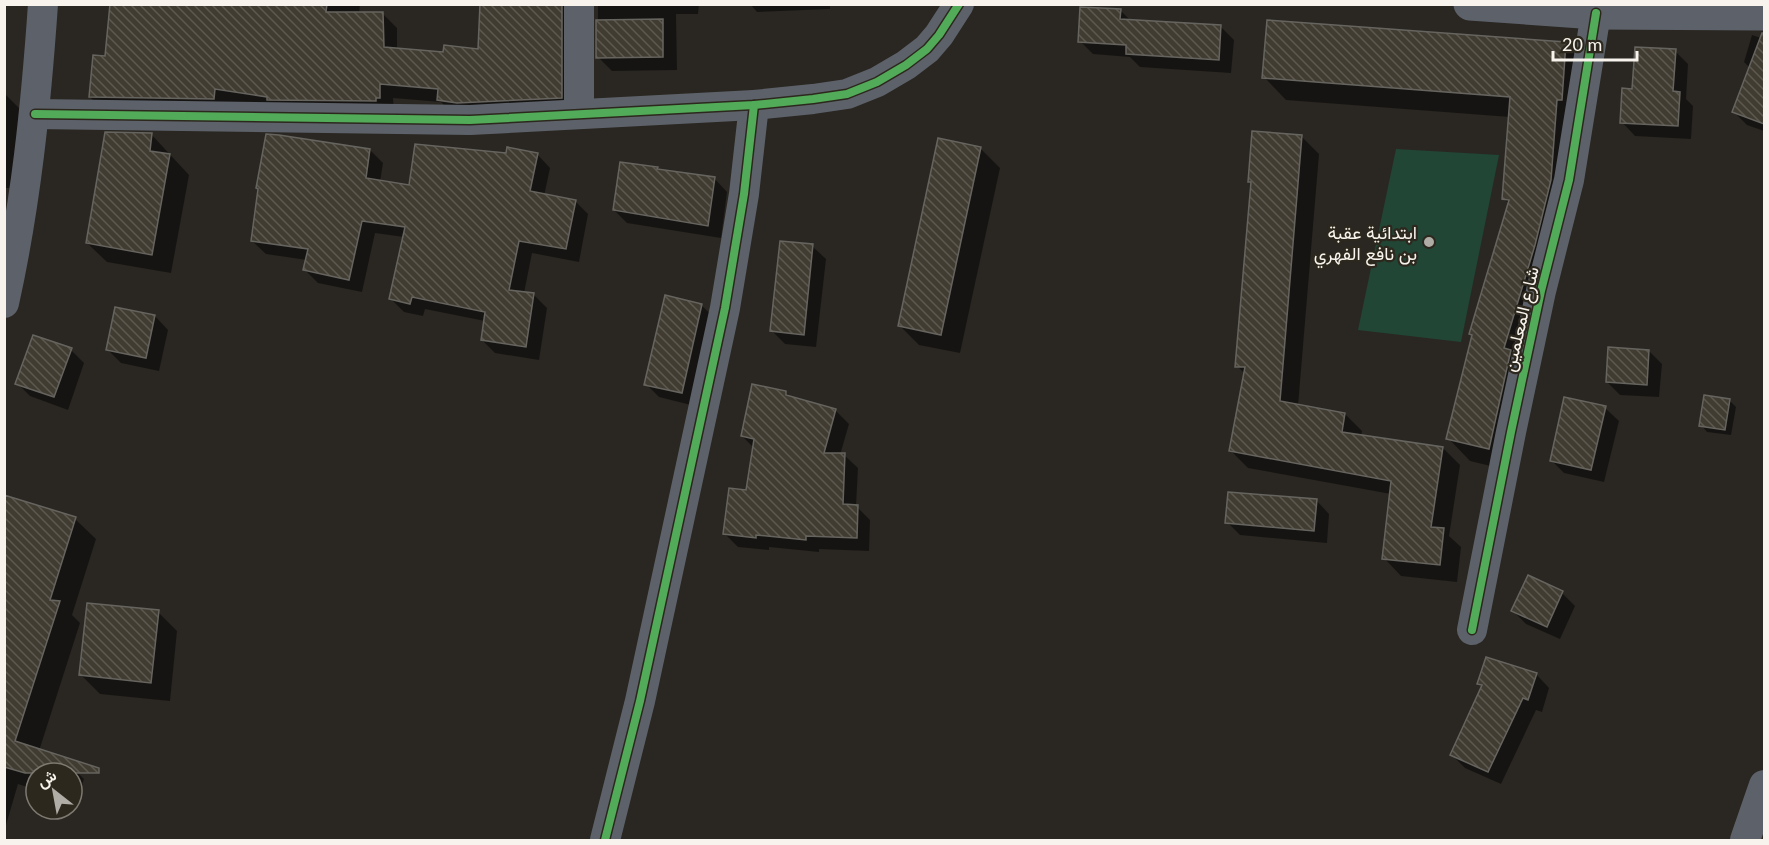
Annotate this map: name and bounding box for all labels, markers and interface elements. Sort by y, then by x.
scale bar [1553,24,1637,62]
text: 20 m [1562,33,1602,55]
place label: ابتدائية عقبة بن نافع الفهري [1314,221,1417,269]
marker: ابتدائية عقبة بن نافع الفهري [1422,235,1436,249]
street label: شارع المعلمين [1497,264,1545,374]
north arrow [24,761,84,821]
text: ش [33,765,60,792]

